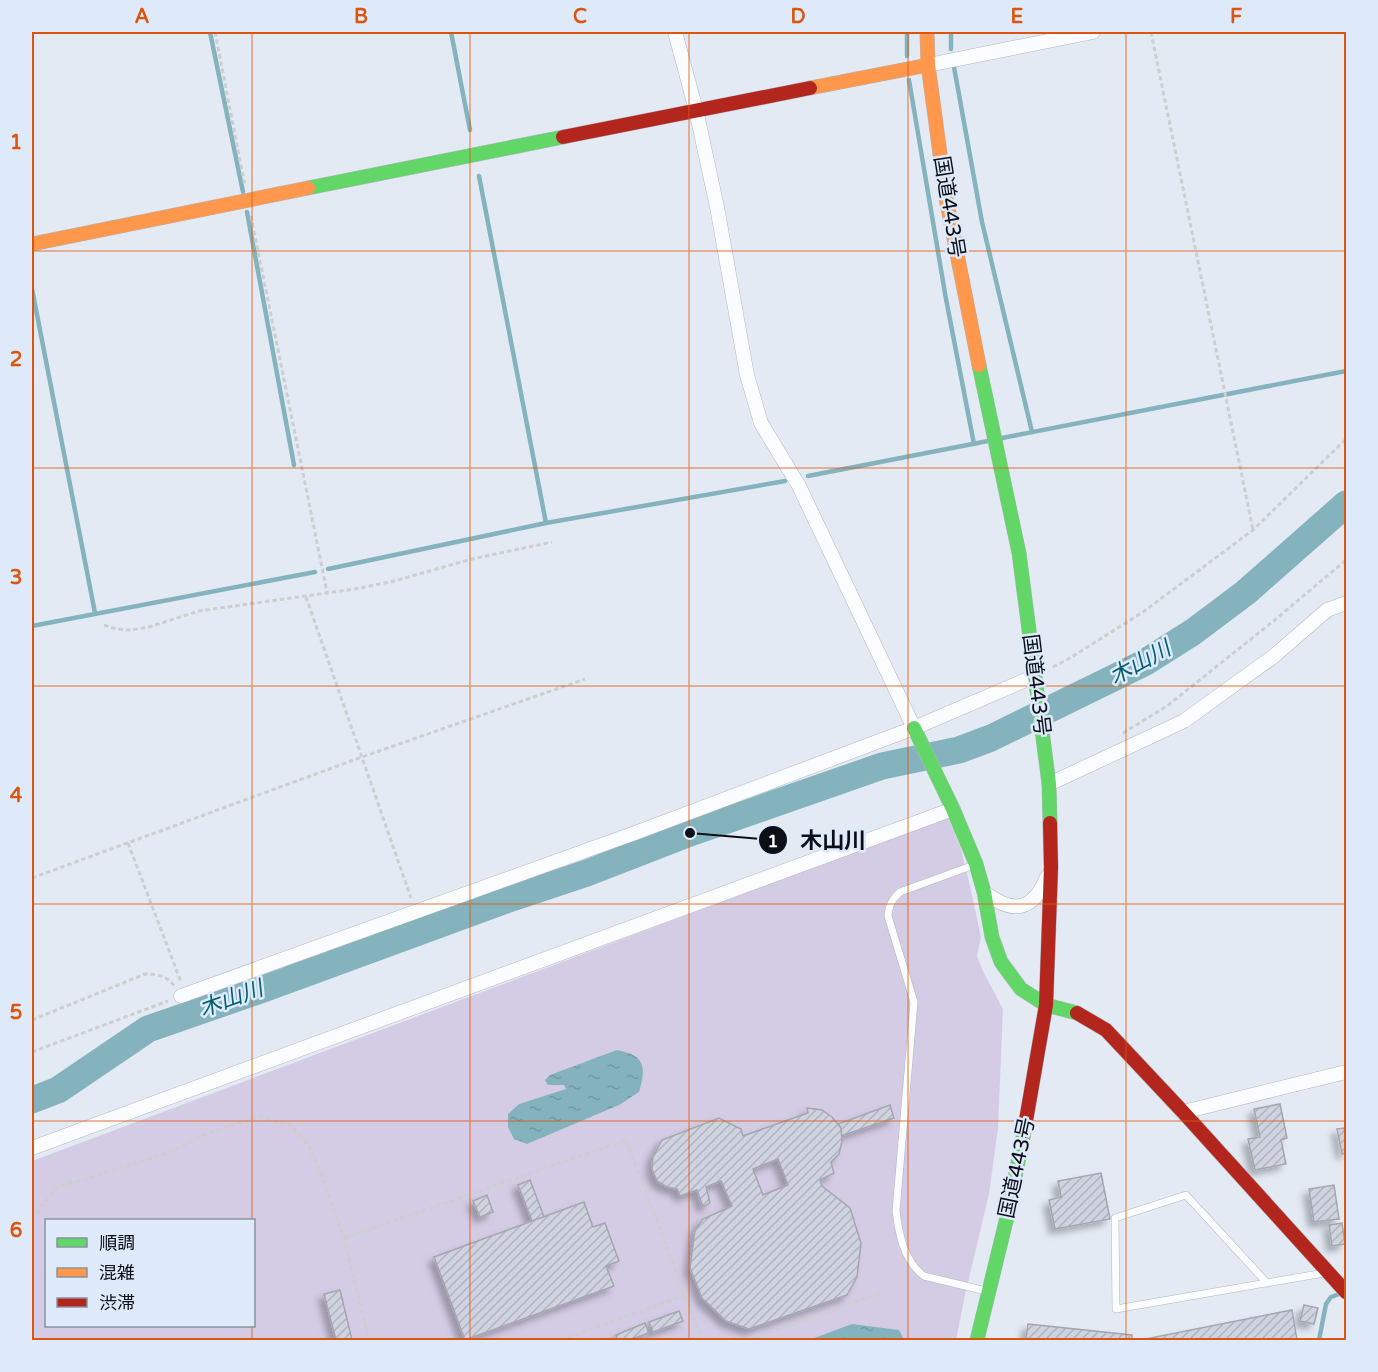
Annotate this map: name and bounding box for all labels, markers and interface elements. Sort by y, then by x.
text: A [135,5,150,29]
text: B [354,5,368,29]
text: C [573,5,587,29]
text: D [790,5,806,29]
text: E [1011,5,1024,29]
text: F [1230,5,1242,29]
text: 1 [10,131,22,155]
street label: 国道443号 [929,154,969,260]
text: 2 [10,348,22,372]
text: 3 [10,566,22,590]
street label: 国道443号 [1017,633,1055,737]
water label: 木山川 [1105,635,1177,690]
text: 4 [10,784,23,808]
callout: 木山川 [758,820,878,860]
text: 木山川 [800,828,866,854]
text: 1 [767,830,779,852]
water label: 木山川 [196,975,268,1023]
text: 5 [10,1001,22,1025]
street label: 国道443号 [994,1115,1040,1221]
text: 6 [10,1219,22,1243]
legend [45,1219,255,1327]
text: 順調 [99,1232,135,1254]
text: 混雑 [99,1262,135,1284]
text: 渋滞 [99,1292,135,1314]

